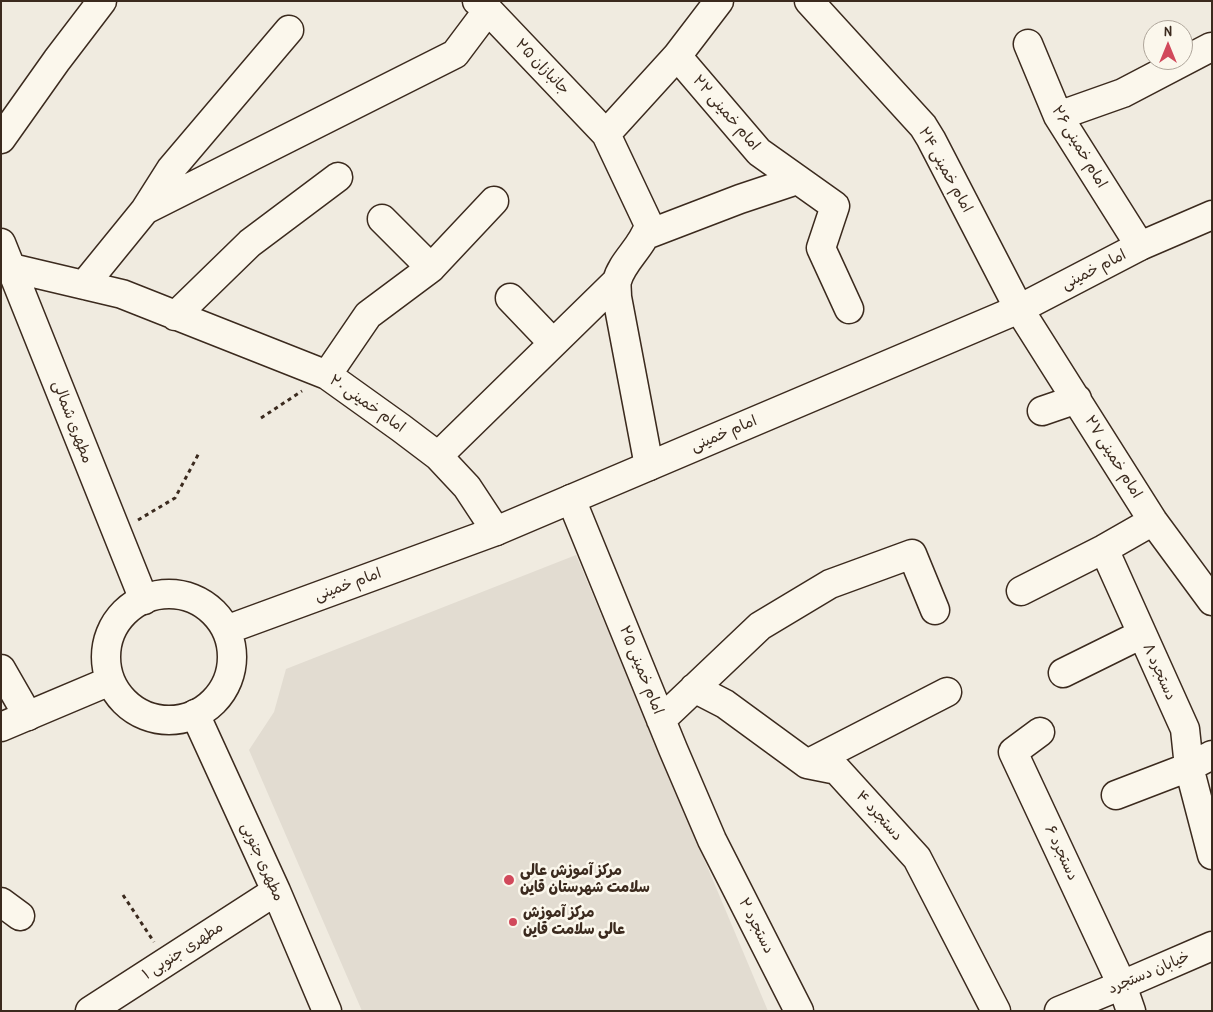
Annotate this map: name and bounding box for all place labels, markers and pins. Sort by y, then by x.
place label: مرکز آموزش عالی سلامت شهرستان قاین [520,862,650,897]
marker: مرکز آموزش عالی سلامت شهرستان قاین [502,873,516,887]
place label: مرکز آموزش عالی سلامت قاین [523,904,625,939]
marker: مرکز آموزش عالی سلامت قاین [507,916,519,928]

